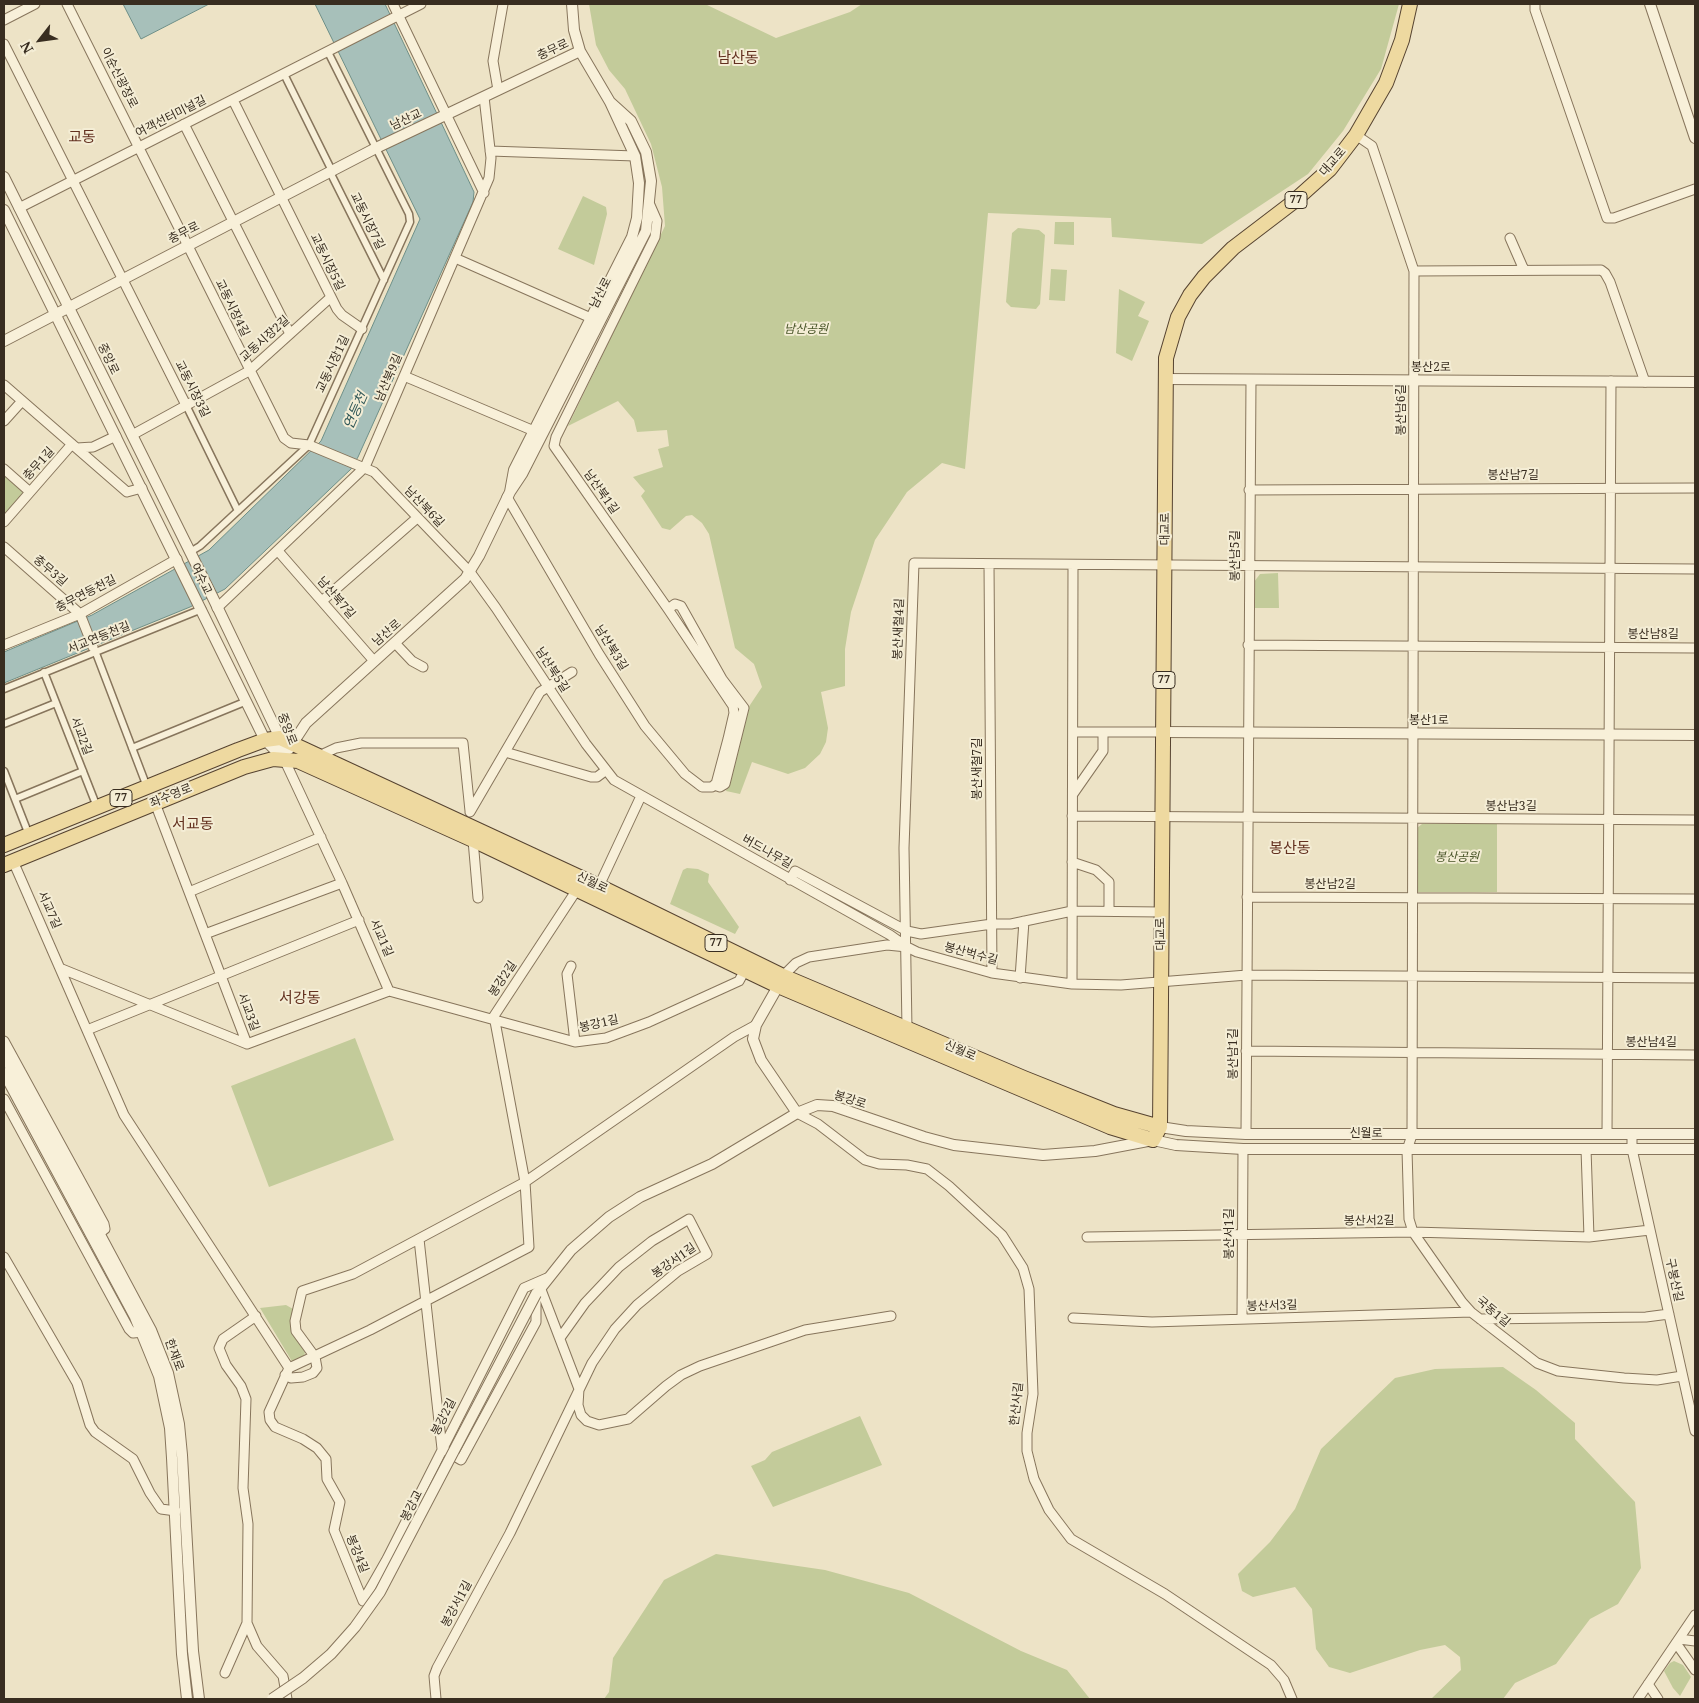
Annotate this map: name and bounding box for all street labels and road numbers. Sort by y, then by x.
street label: 충무로 [535,36,571,64]
street label: 이순신광장로 [98,45,140,111]
street label: 여객선터미널길 [133,93,209,141]
street label: 남산교 [388,106,424,134]
street label: 대교로 [1317,145,1349,179]
street label: 교동시장7길 [347,190,387,252]
road number: 77 [1285,192,1307,208]
street label: 충무로 [166,219,202,247]
street label: 교동시장5길 [307,231,347,293]
street label: 남산로 [587,275,615,311]
street label: 교동시장4길 [212,277,252,339]
street label: 교동시장2길 [237,313,293,365]
street label: 교동시장1길 [313,333,353,395]
street label: 중앙로 [94,341,122,377]
street label: 남산북9길 [372,352,406,404]
street label: 교동시장3길 [172,358,212,420]
street label: 봉산2로 [1411,361,1451,375]
street label: 봉산남6길 [1395,385,1409,435]
street label: 충무1길 [20,444,58,484]
street label: 남산북1길 [581,467,621,517]
street label: 봉산남7길 [1488,469,1538,483]
street label: 남산북6길 [401,484,447,530]
street label: 대교로 [1159,512,1173,546]
street label: 봉산남5길 [1229,531,1243,581]
street label: 충무3길 [30,553,70,589]
street label: 여수교 [187,561,215,597]
street label: 충무연등천길 [53,573,119,615]
street label: 남산북7길 [314,574,358,622]
street label: 봉산새철4길 [891,598,907,660]
street label: 남산로 [370,617,404,649]
street label: 서교연등천길 [66,619,132,657]
street label: 남산북3길 [591,623,631,673]
street label: 봉산남8길 [1628,628,1678,642]
street label: 남산북5길 [532,645,572,695]
road number: 77 [1153,672,1175,688]
street label: 중앙로 [274,711,300,747]
street label: 봉산1로 [1409,714,1449,728]
street label: 서교2길 [67,715,95,757]
street label: 봉산새철7길 [971,738,985,800]
street label: 좌수영로 [148,781,194,811]
road number: 77 [110,790,132,806]
street label: 봉산남3길 [1486,800,1536,814]
street label: 버드나무길 [739,832,795,872]
street label: 신월로 [574,869,610,897]
street label: 봉산남2길 [1305,878,1355,892]
street label: 서교7길 [34,889,64,931]
street label: 서교1길 [366,917,396,959]
street label: 대교로 [1154,917,1168,951]
road number: 77 [705,934,727,951]
street label: 봉산벅수길 [942,940,1000,968]
street label: 봉강2길 [486,958,520,1000]
street label: 서교3길 [234,991,262,1033]
street label: 봉강1길 [578,1013,620,1035]
street label: 봉산남1길 [1227,1029,1241,1079]
street label: 봉산남4길 [1626,1036,1676,1050]
street label: 신월로 [942,1038,978,1064]
street label: 봉강로 [832,1088,868,1112]
street label: 신월로 [1349,1127,1383,1141]
street label: 봉산서1길 [1223,1209,1237,1259]
street label: 봉산서2길 [1343,1213,1395,1229]
street label: 봉강서1길 [649,1241,699,1281]
street label: 구봉산길 [1662,1257,1686,1303]
street label: 국동1길 [1473,1294,1513,1330]
street label: 봉산서3길 [1246,1298,1298,1314]
street label: 한재로 [162,1337,186,1373]
street label: 한산사길 [1008,1381,1026,1427]
street label: 봉강2길 [429,1396,459,1438]
street label: 봉강교 [398,1488,426,1524]
street label: 봉강4길 [343,1533,371,1575]
street label: 봉강서1길 [439,1578,475,1630]

